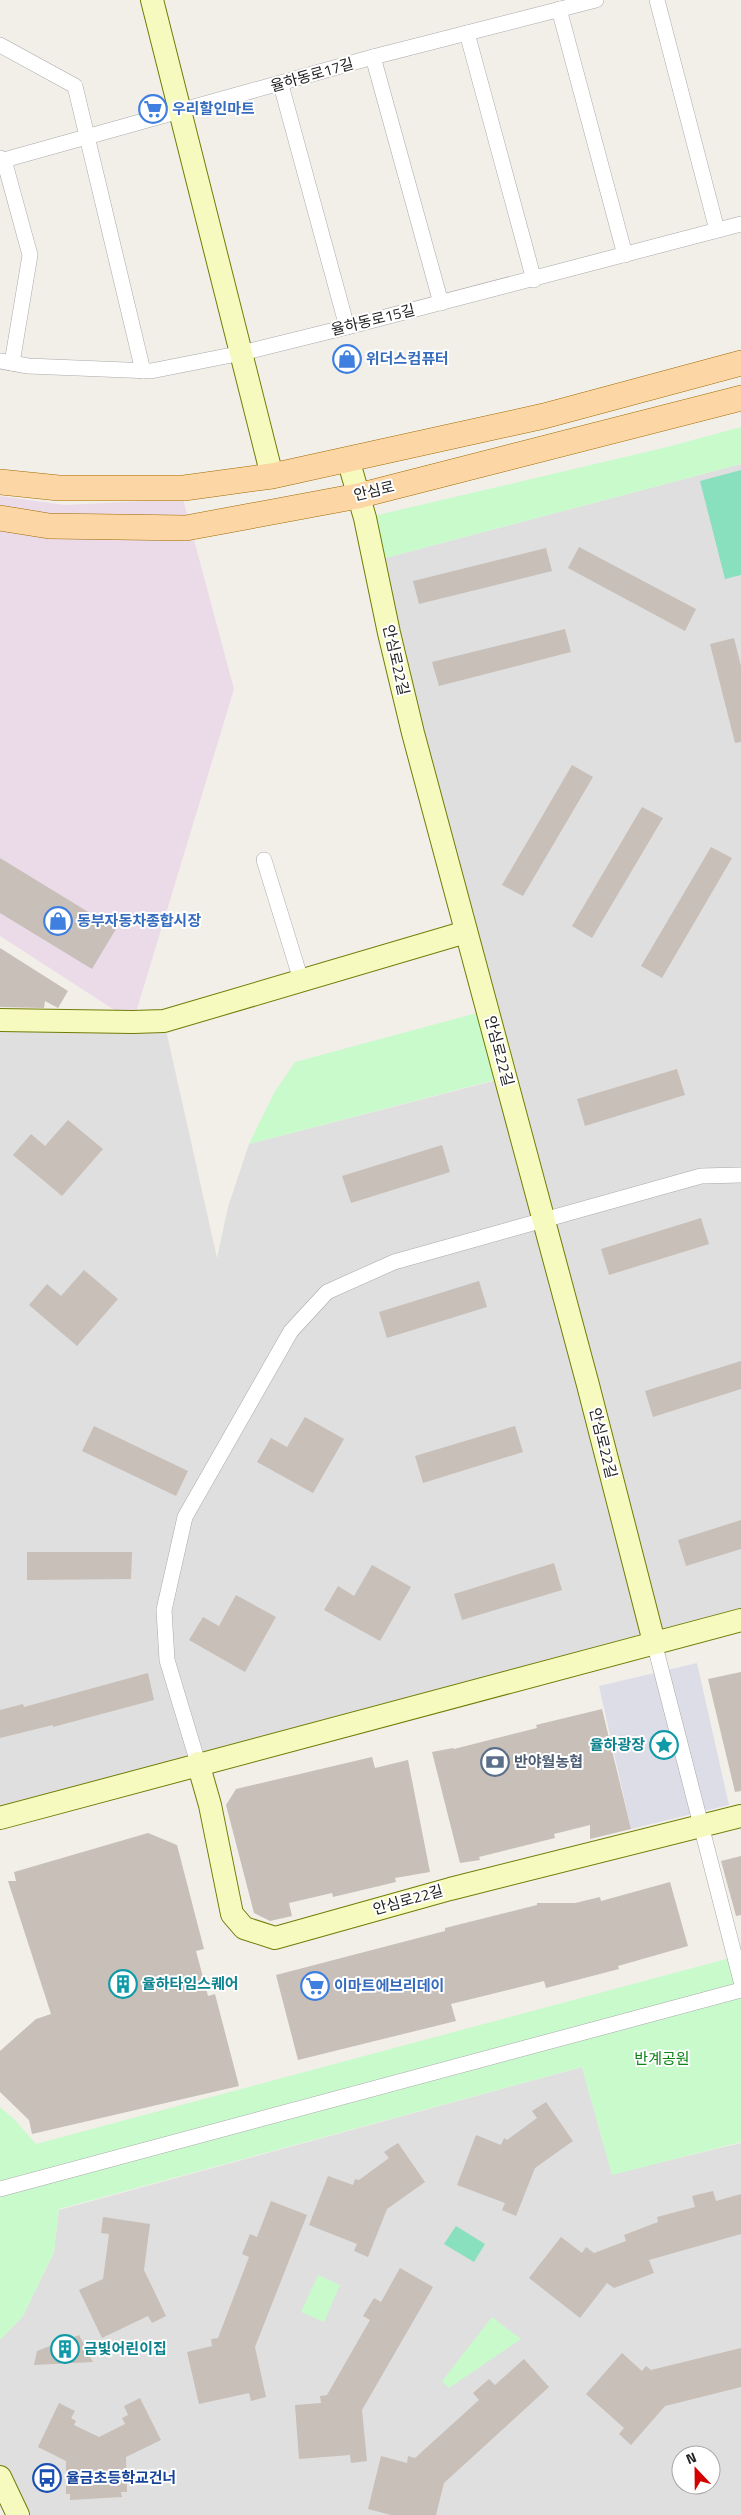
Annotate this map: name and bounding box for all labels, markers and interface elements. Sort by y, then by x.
street label: 율하동로17길 [267,52,356,97]
supermarket icon: 우리할인마트 [138,94,168,124]
place label: 우리할인마트 [172,97,255,120]
street label: 율하동로15길 [328,298,417,341]
shop icon: 위더스컴퓨터 [332,344,362,374]
place label: 위더스컴퓨터 [366,347,449,370]
street label: 안심로 [351,475,397,506]
street label: 안심로22길 [377,622,416,698]
shop icon: 동부자동차종합시장 [43,906,73,936]
place label: 동부자동차종합시장 [77,909,201,932]
street label: 안심로22길 [479,1013,520,1089]
street label: 안심로22길 [584,1405,623,1481]
place icon: 율하광장 [649,1730,679,1760]
place label: 율하광장 [590,1733,645,1756]
bank icon: 반야월농협 [480,1747,510,1777]
place label: 반야월농협 [514,1750,583,1773]
street label: 안심로22길 [370,1879,446,1920]
building icon: 율하타임스퀘어 [108,1969,138,1999]
supermarket icon: 이마트에브리데이 [300,1971,330,2001]
place label: 율하타임스퀘어 [142,1972,239,1995]
place label: 이마트에브리데이 [334,1974,444,1997]
park label: 반계공원 [634,2047,690,2070]
building icon: 금빛어린이집 [50,2334,80,2364]
place label: 금빛어린이집 [84,2337,167,2360]
north arrow [671,2445,721,2495]
text: N [683,2446,699,2469]
bus stop icon: 율금초등학교건너 [32,2463,62,2493]
place label: 율금초등학교건너 [66,2466,176,2489]

